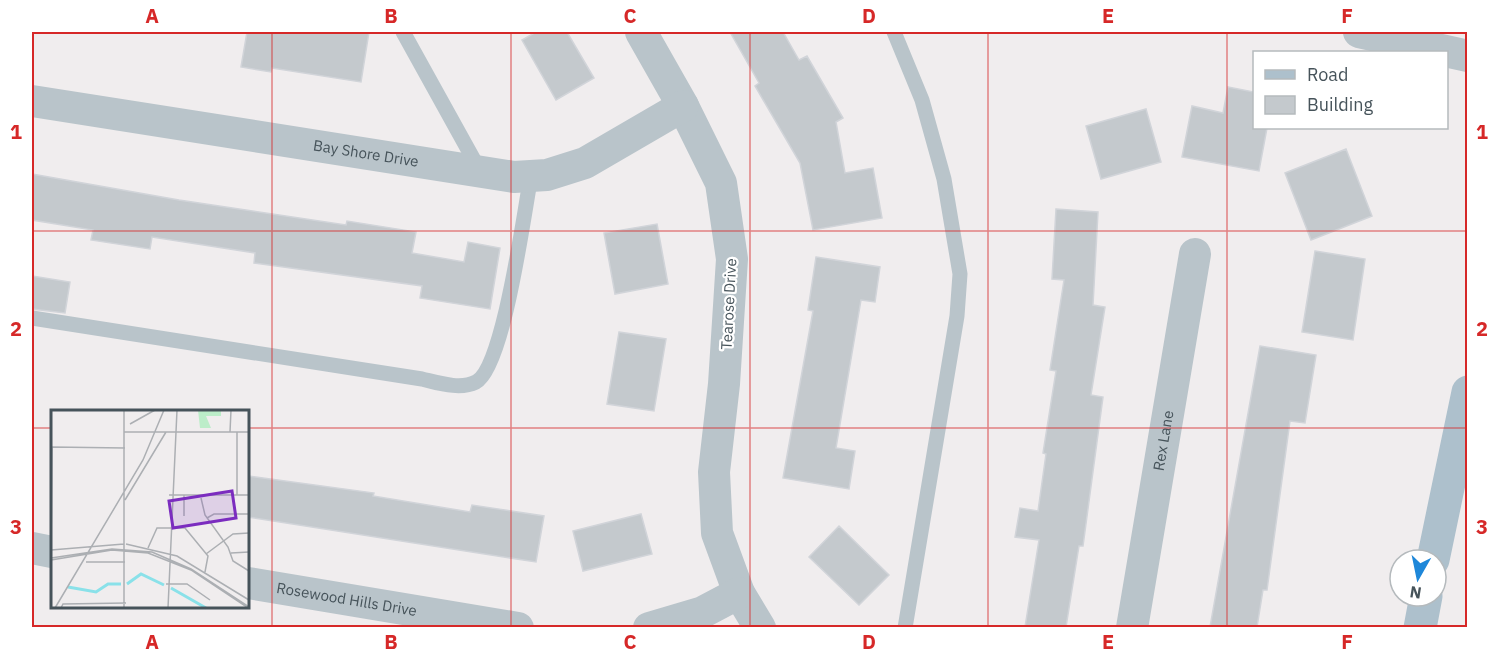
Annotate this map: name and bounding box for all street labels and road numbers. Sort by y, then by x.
street label: Bay Shore Drive [312,135,420,171]
street label: Tearose Drive [717,258,740,350]
street label: Rex Lane [1149,409,1177,472]
street label: Rosewood Hills Drive [275,578,418,620]

